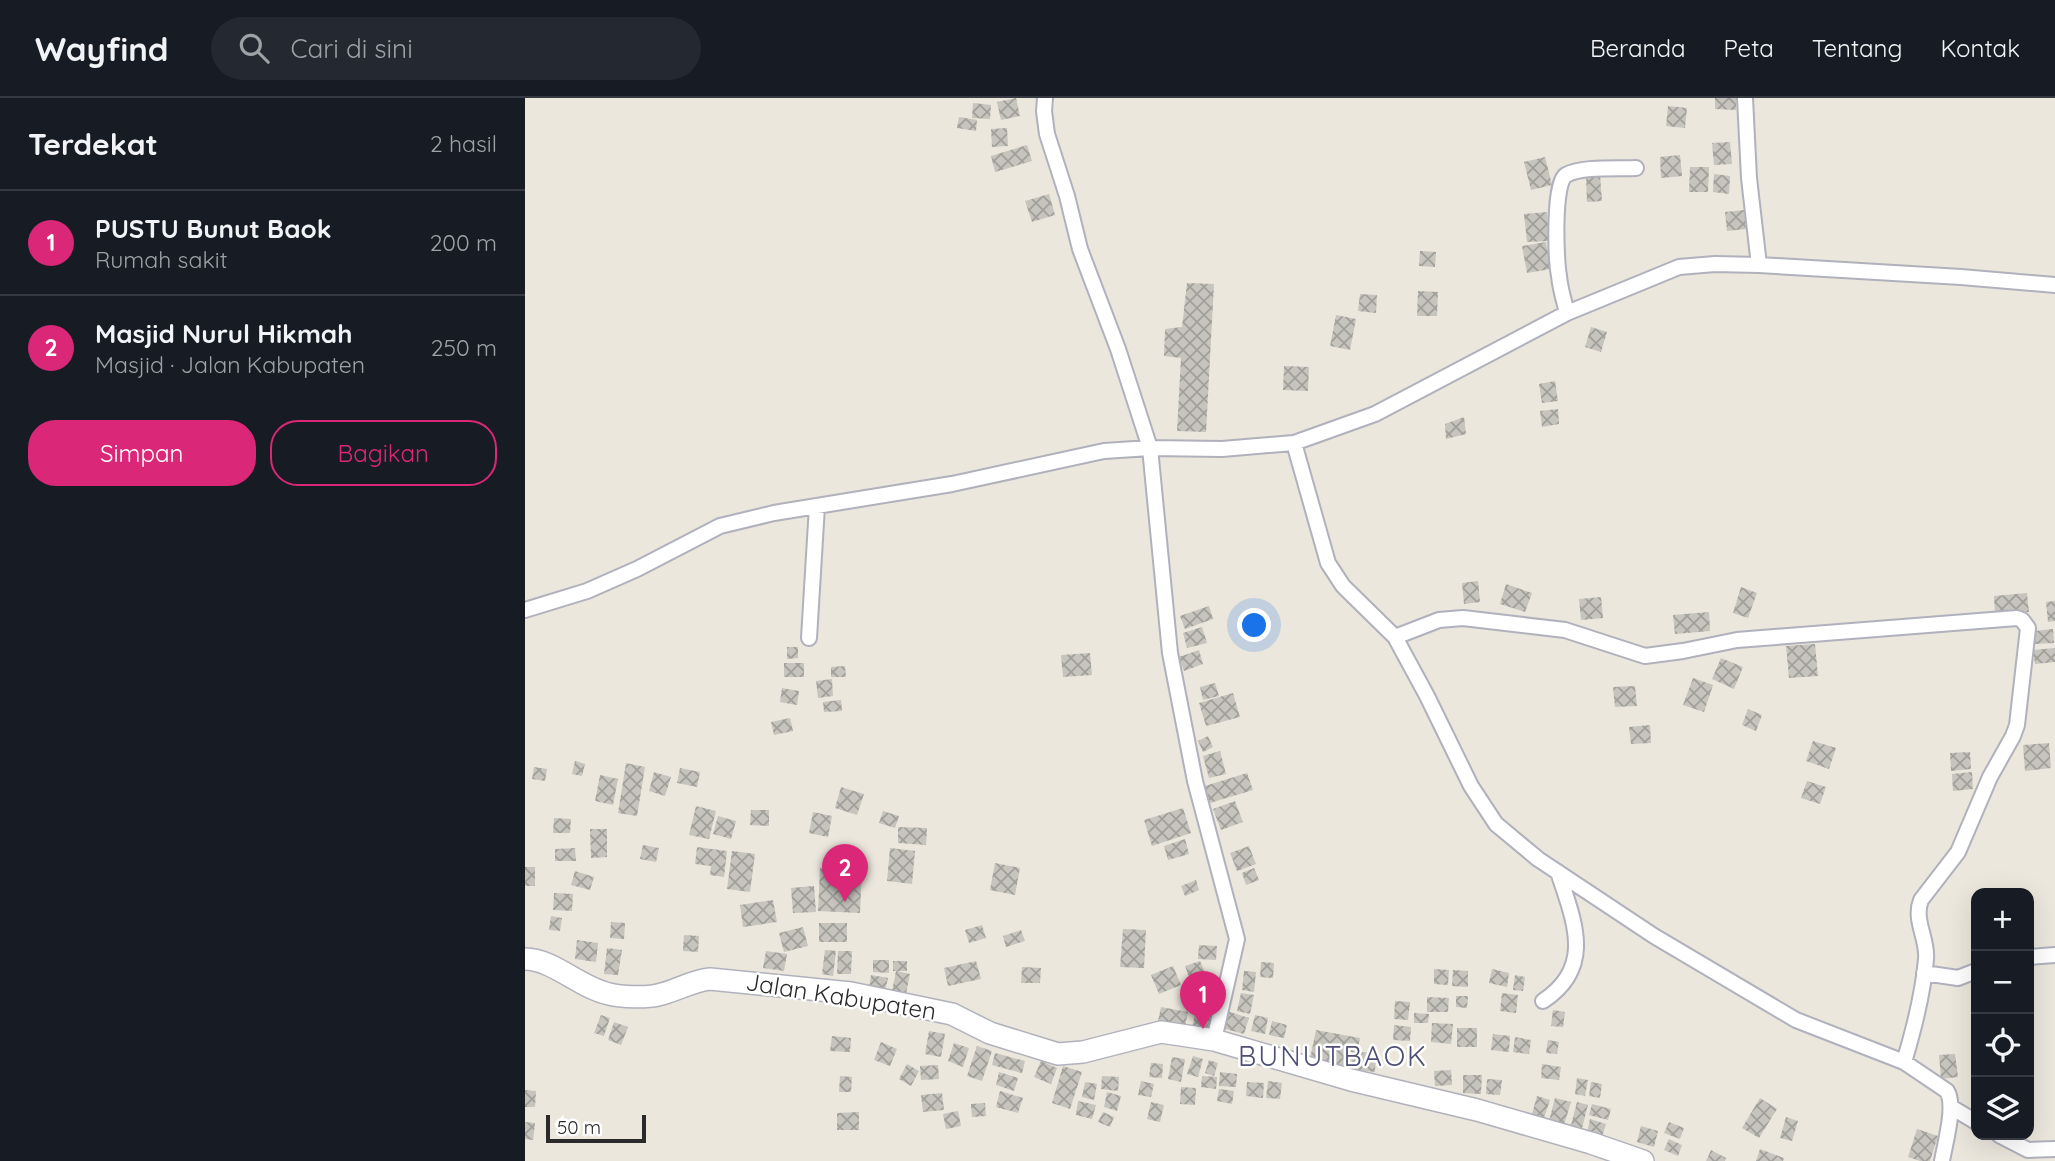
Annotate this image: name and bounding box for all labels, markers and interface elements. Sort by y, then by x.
search box [211,17,701,80]
text: Wayfind [35,28,169,69]
icon: search [235,29,273,67]
text: Cari di sini [291,32,413,65]
text: Beranda [1590,33,1686,63]
text: Peta [1724,33,1774,63]
text: Tentang [1812,33,1902,63]
text: Kontak [1940,33,2020,63]
text: Terdekat [28,125,158,163]
text: 2 hasil [430,129,497,158]
text: PUSTU Bunut Baok [95,212,332,245]
text: 1 [47,228,55,257]
text: 200 m [430,228,497,257]
text: Rumah sakit [95,245,227,274]
text: Masjid Nurul Hikmah [95,317,352,350]
text: 2 [44,333,58,362]
text: 250 m [431,333,497,362]
text: Masjid · Jalan Kabupaten [95,350,365,379]
button: Simpan [28,420,256,486]
button: Bagikan [270,420,497,486]
your location [1237,608,1271,642]
pin: 2 [822,844,868,902]
map controls [1971,888,2034,1140]
button: + [1971,888,2034,951]
button: − [1971,951,2034,1014]
street label: Jalan Kabupaten [744,966,938,1026]
pin: 1 [1180,971,1226,1029]
button: locate [1971,1014,2034,1077]
district label: BUNUTBAOK [1238,1038,1428,1073]
button: layers [1971,1077,2034,1140]
scale bar [546,1112,646,1144]
text: 50 m [557,1115,601,1139]

